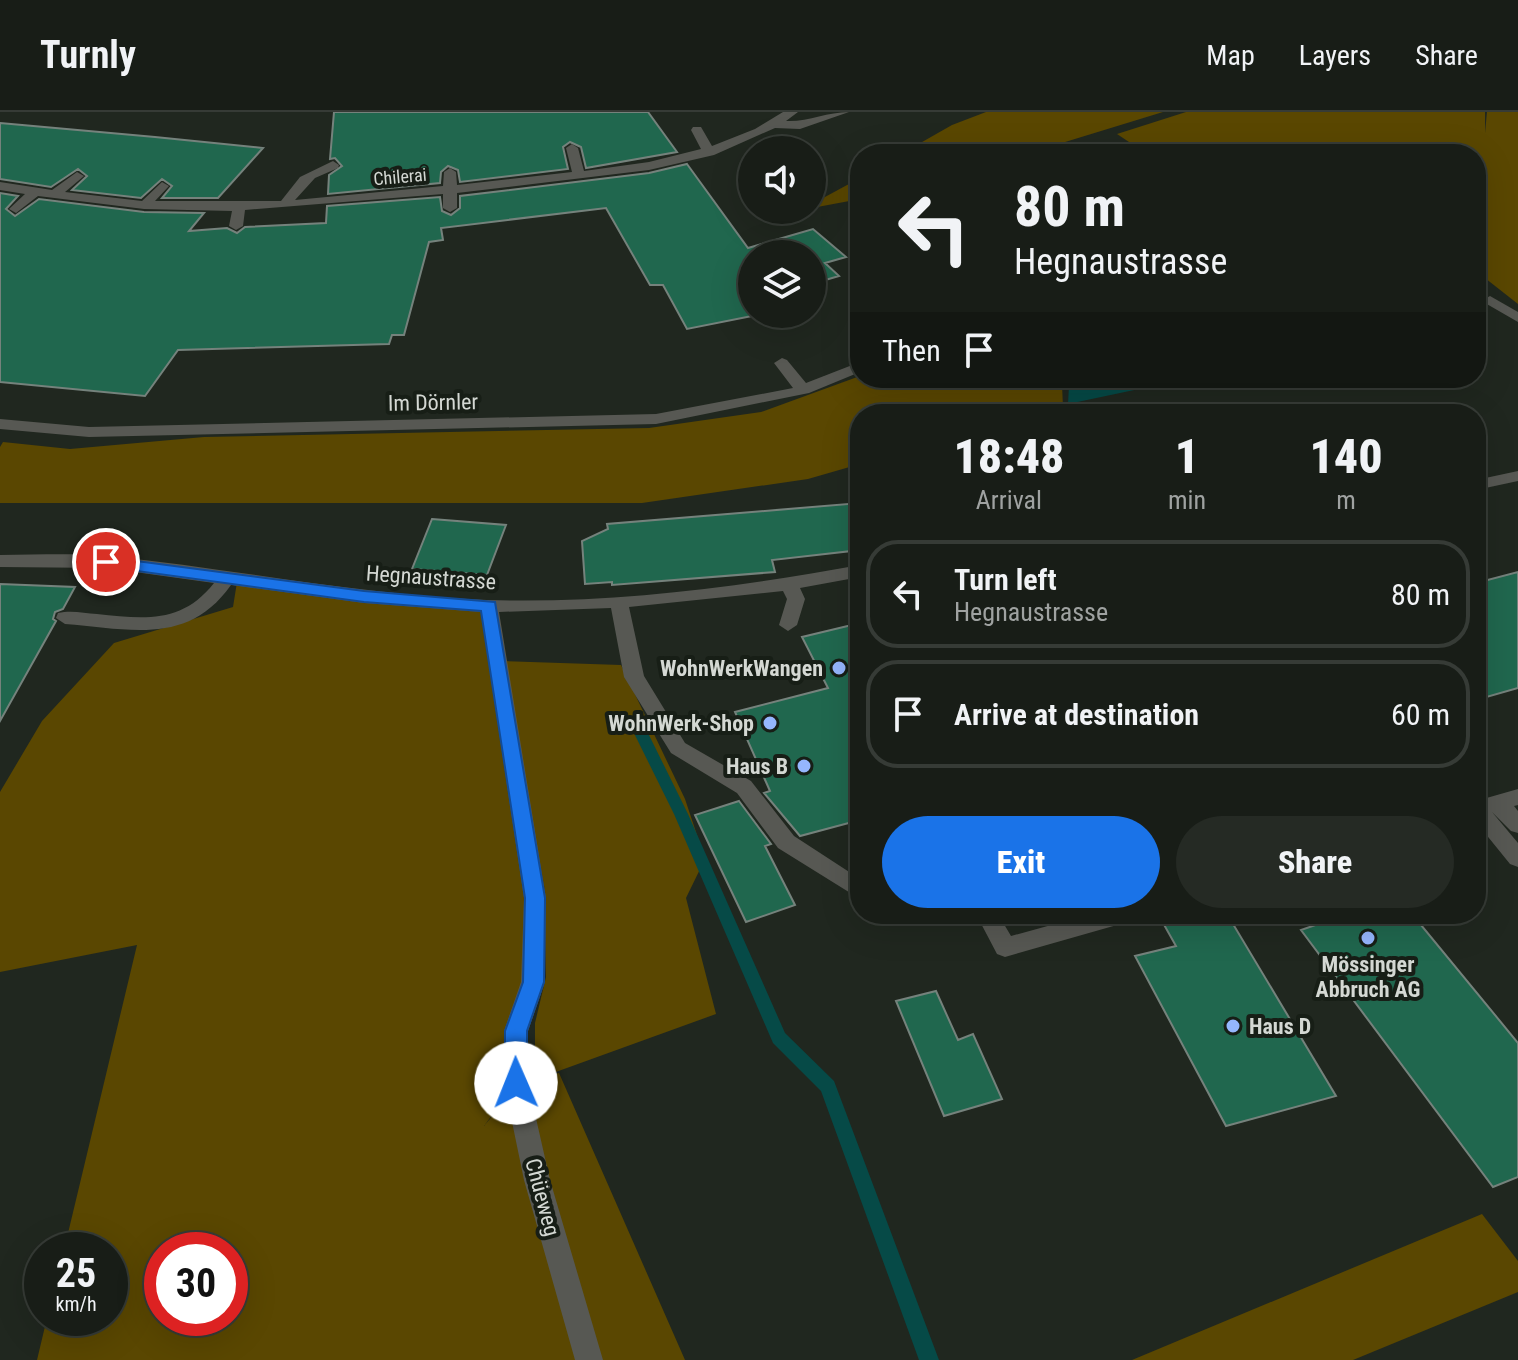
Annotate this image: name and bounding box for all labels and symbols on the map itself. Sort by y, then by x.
street label: Chilerai [372,164,428,189]
street label: Im Dörnler [388,389,479,416]
pin [72,528,140,596]
street label: Hegnaustrasse [365,560,497,595]
place label: WohnWerkWangen [660,656,823,681]
marker: WohnWerkWangen [830,659,848,677]
place label: WohnWerk-Shop [608,711,754,736]
marker: WohnWerk-Shop [761,714,779,732]
place label: Haus B [726,754,788,779]
marker: Haus B [795,757,813,775]
marker: Mössinger Abbruch AG [1359,929,1377,947]
place label: Mössinger Abbruch AG [1316,952,1420,1002]
place label: Haus D [1249,1014,1311,1039]
marker: Haus D [1224,1017,1242,1035]
position arrow [474,1041,558,1125]
street label: Chüeweg [520,1155,565,1239]
speed limit sign: 30 [144,1232,248,1336]

